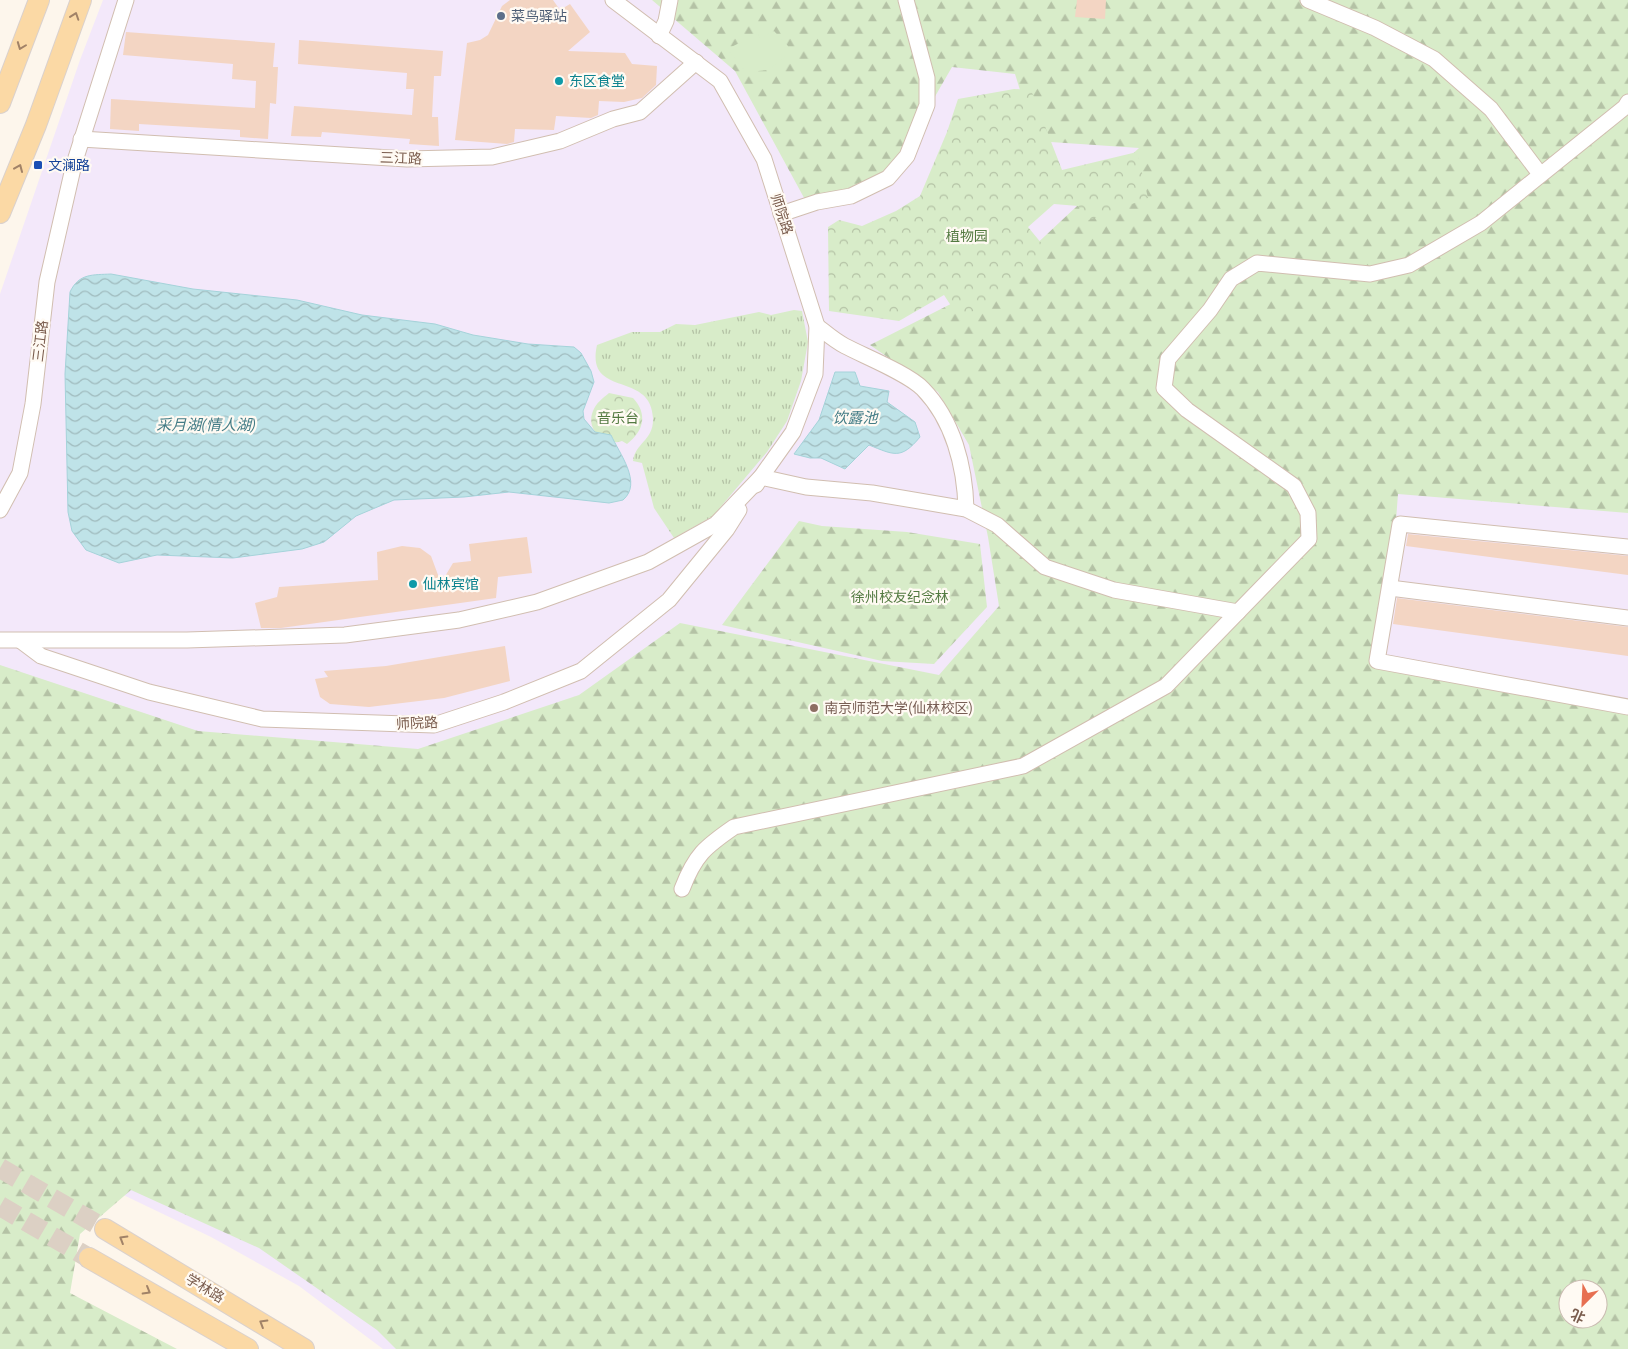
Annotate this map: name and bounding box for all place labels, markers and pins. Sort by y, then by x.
place label: 菜鸟驿站 [511,8,567,24]
marker: 菜鸟驿站 [495,10,507,22]
place label: 东区食堂 [569,73,625,89]
marker: 东区食堂 [553,75,565,87]
place label: 文澜路 [48,157,90,173]
marker: 文澜路 [32,159,44,171]
place label: 仙林宾馆 [423,576,479,592]
marker: 仙林宾馆 [407,578,419,590]
place label: 南京师范大学(仙林校区) [824,700,973,716]
marker: 南京师范大学(仙林校区) [808,702,820,714]

